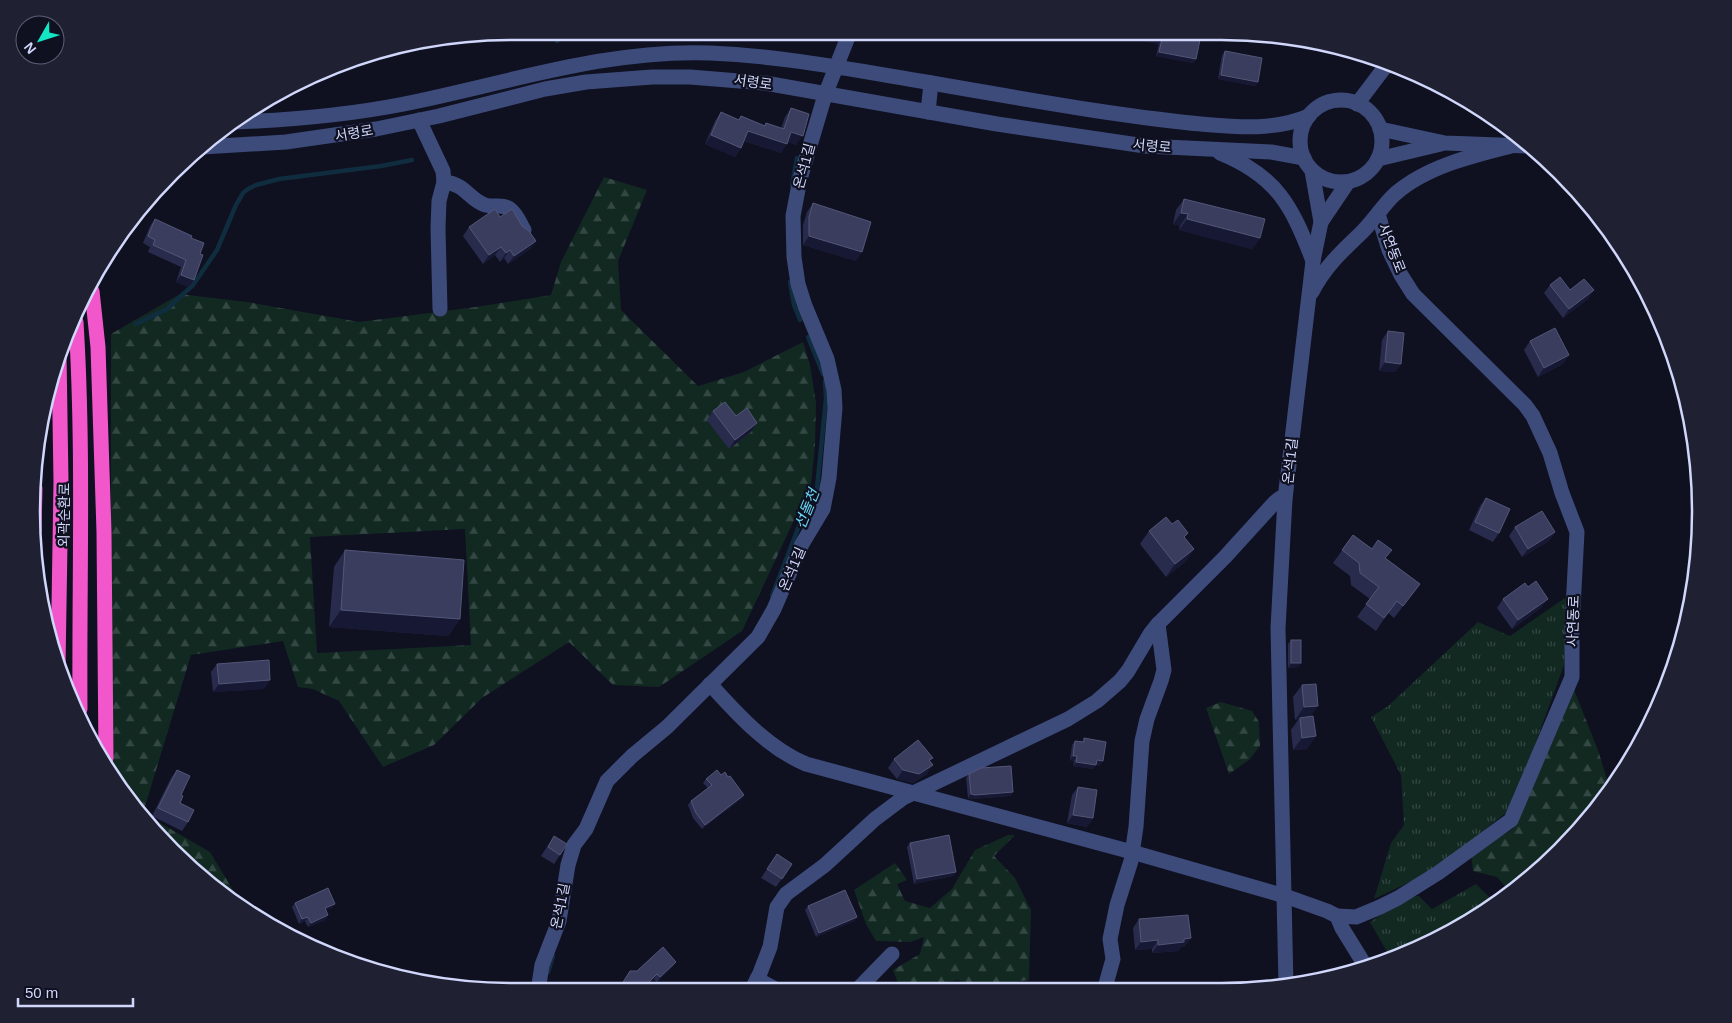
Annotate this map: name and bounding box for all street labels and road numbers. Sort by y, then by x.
street label: 서령로 [733,71,773,93]
street label: 서령로 [334,122,375,144]
street label: 서령로 [1132,136,1172,156]
street label: 온석1길 [790,142,818,190]
street label: 사연동로 [1375,221,1409,275]
street label: 온석1길 [1280,437,1300,485]
street label: 외곽순환로 [55,483,73,547]
street label: 온석1길 [776,545,808,593]
street label: 사연동로 [1564,595,1582,647]
street label: 온석1길 [548,882,572,930]

